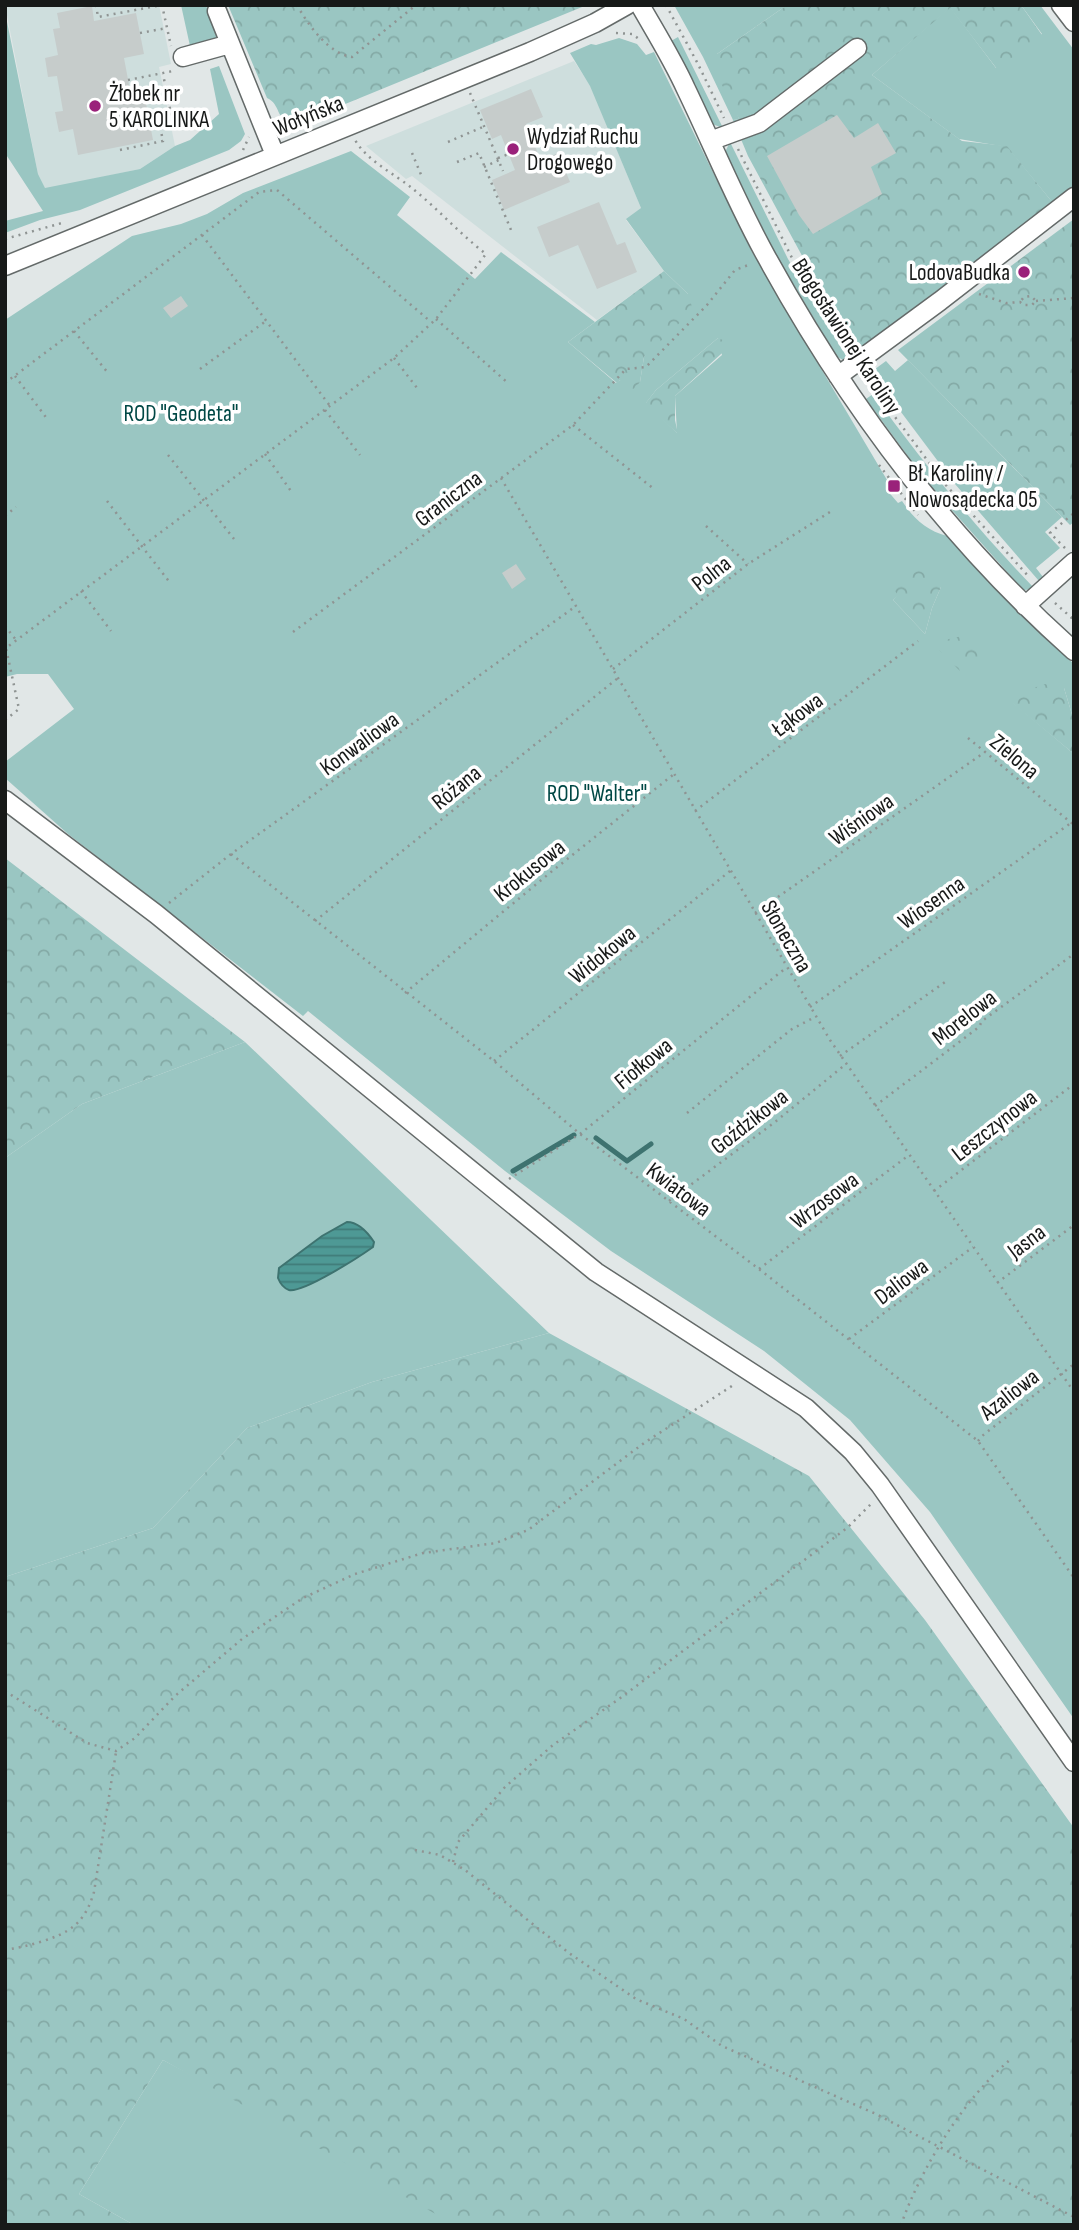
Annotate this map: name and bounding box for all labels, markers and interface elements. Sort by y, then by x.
place label: Żłobek nr 5 KAROLINKA [109,80,209,134]
street label: Wołyńska [269,89,348,143]
marker: Żłobek nr 5 KAROLINKA [87,98,103,114]
place label: Wydział Ruchu Drogowego [527,123,638,177]
marker: Wydział Ruchu Drogowego [505,141,521,157]
street label: Błogosławionej Karoliny [785,253,907,420]
place label: LodovaBudka [909,259,1010,287]
marker: LodovaBudka [1016,264,1032,280]
park label: ROD "Geodeta" [123,400,239,428]
place label: Bł. Karoliny / Nowosądecka 05 [908,460,1037,514]
street label: Graniczna [410,465,488,533]
marker: Bł. Karoliny / Nowosądecka 05 [886,478,902,494]
street label: Polna [686,550,737,598]
street label: Łąkowa [766,687,829,744]
street label: Konwaliowa [315,706,405,782]
street label: Zielona [984,728,1045,785]
street label: Różana [426,759,487,816]
park label: ROD "Walter" [547,780,647,808]
street label: Wiśniowa [824,788,899,852]
street label: Krokusowa [488,834,571,908]
street label: Wiosenna [893,870,970,936]
street label: Słoneczna [754,895,818,978]
street label: Widokowa [564,919,642,990]
street label: Morelowa [927,984,1002,1052]
street label: Fiołkowa [609,1032,678,1096]
street label: Goździkowa [705,1083,794,1161]
street label: Leszczynowa [946,1084,1043,1168]
street label: Kwiatowa [640,1156,716,1223]
street label: Wrzosowa [785,1166,864,1235]
street label: Jasna [1001,1218,1051,1266]
street label: Daliowa [869,1253,934,1311]
street label: Azaliowa [974,1363,1045,1427]

